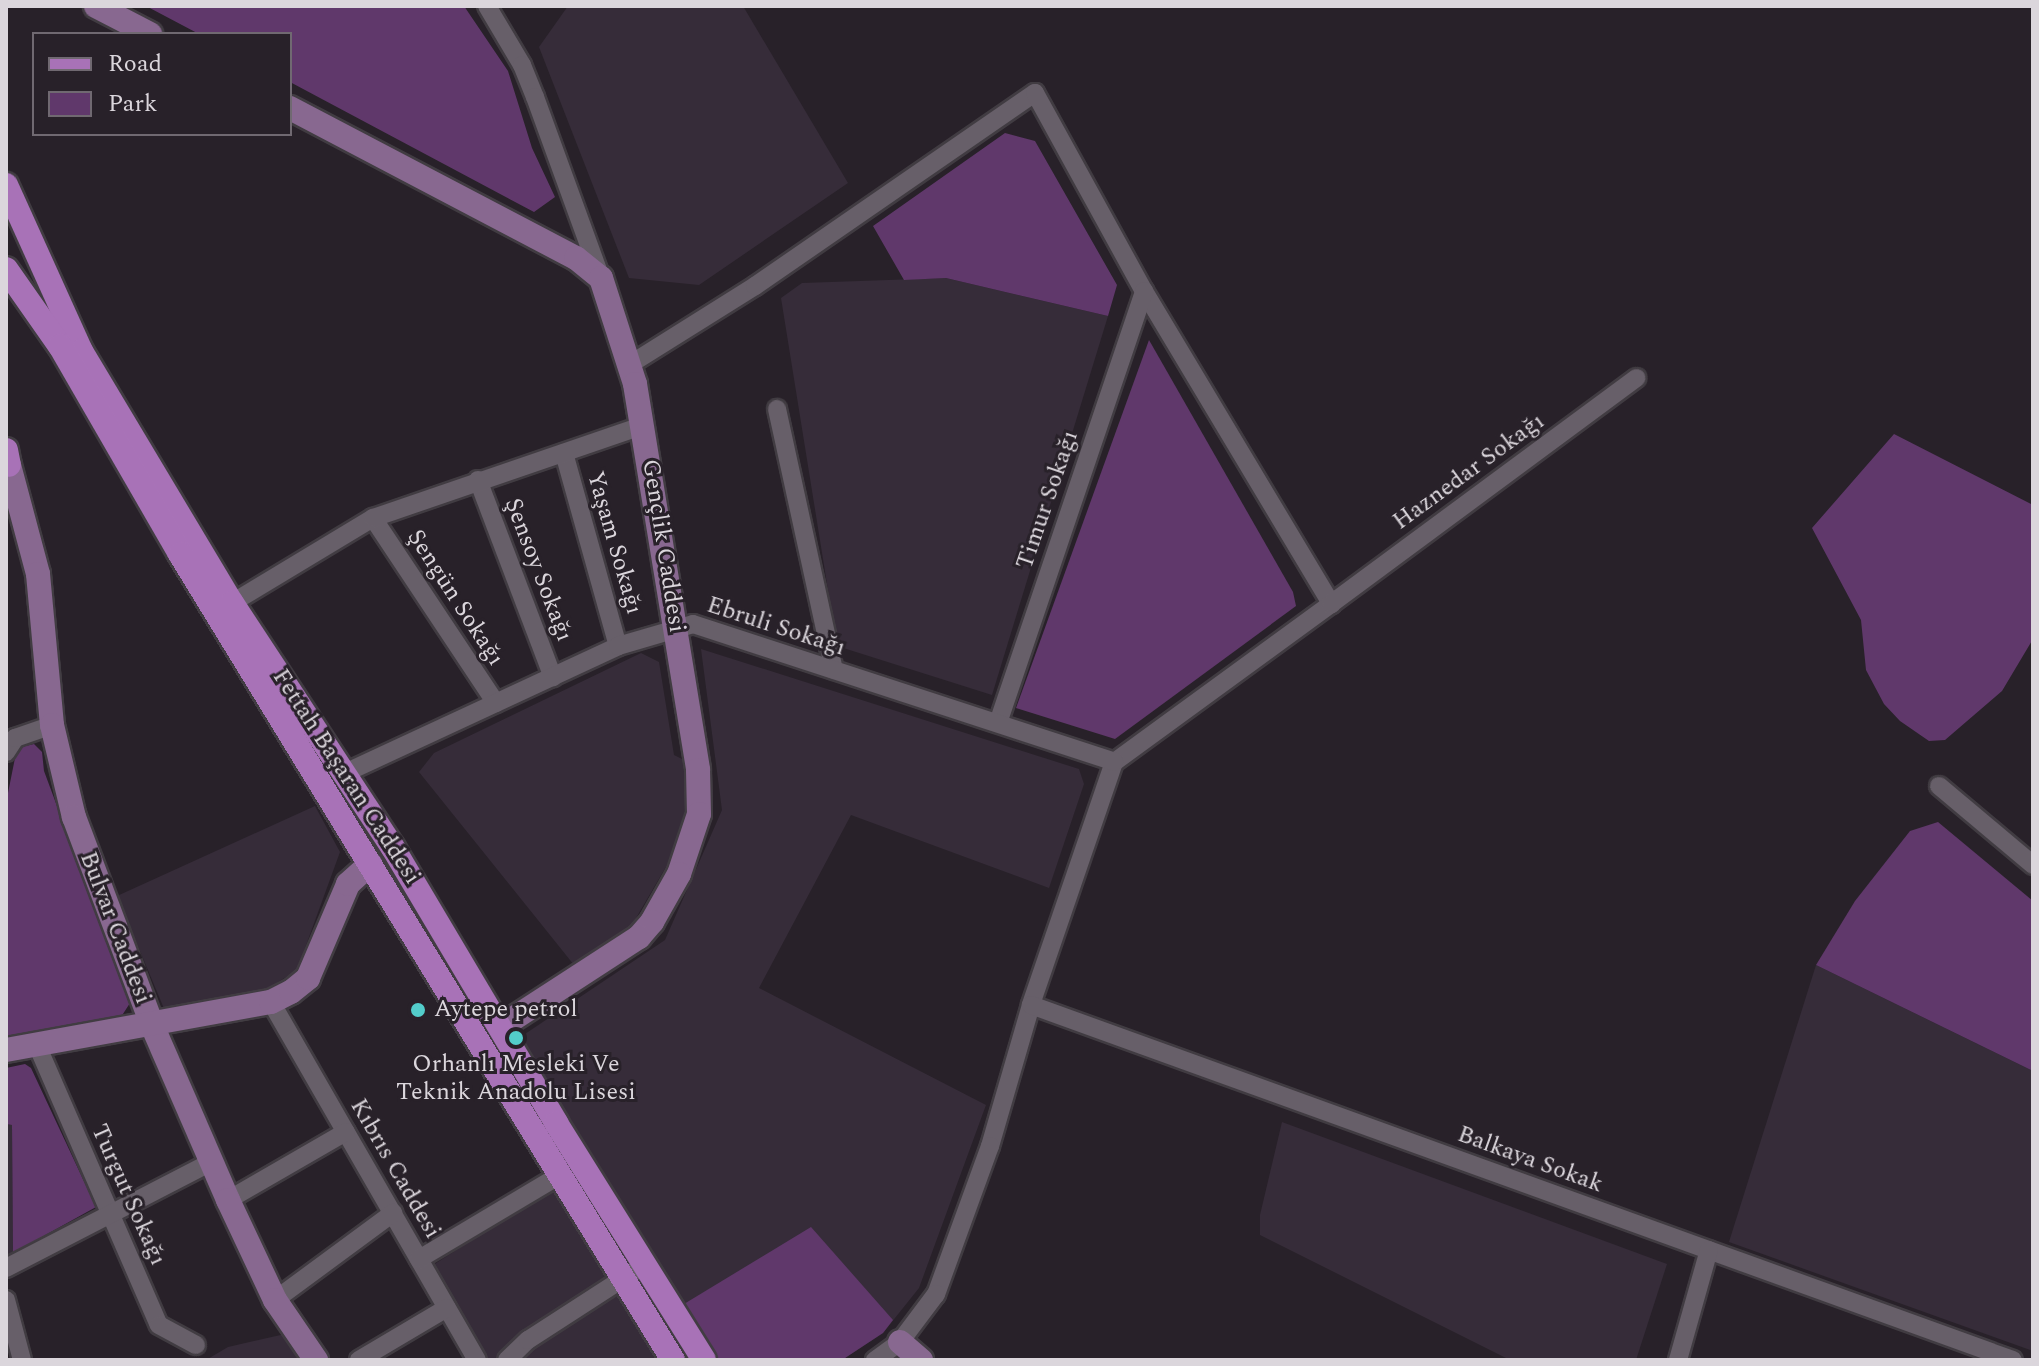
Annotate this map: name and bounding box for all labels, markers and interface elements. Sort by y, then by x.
legend [32,32,292,136]
text: Road [108,46,162,82]
text: Park [108,86,158,122]
street label: Haznedar Sokağı [1388,407,1550,537]
street label: Timur Sokağı [1011,427,1085,573]
street label: Gençlik Caddesi [635,457,691,635]
street label: Yaşam Sokağı [580,468,648,618]
street label: Şensoy Sokağı [497,494,579,646]
street label: Şengün Sokağı [400,524,510,672]
street label: Ebruli Sokağı [703,591,849,663]
street label: Fettah Başaran Caddesi [266,664,426,890]
street label: Bulvar Caddesi [73,848,157,1008]
place label: Aytepe petrol [434,996,578,1024]
marker: Aytepe petrol [409,1001,427,1019]
marker: Orhanlı Mesleki Ve Teknik Anadolu Lisesi [507,1029,525,1047]
place label: Orhanlı Mesleki Ve Teknik Anadolu Lisesi [396,1051,636,1107]
street label: Kıbrıs Caddesi [343,1094,447,1244]
street label: Turgut Sokağı [84,1120,172,1270]
street label: Balkaya Sokak [1453,1120,1607,1200]

